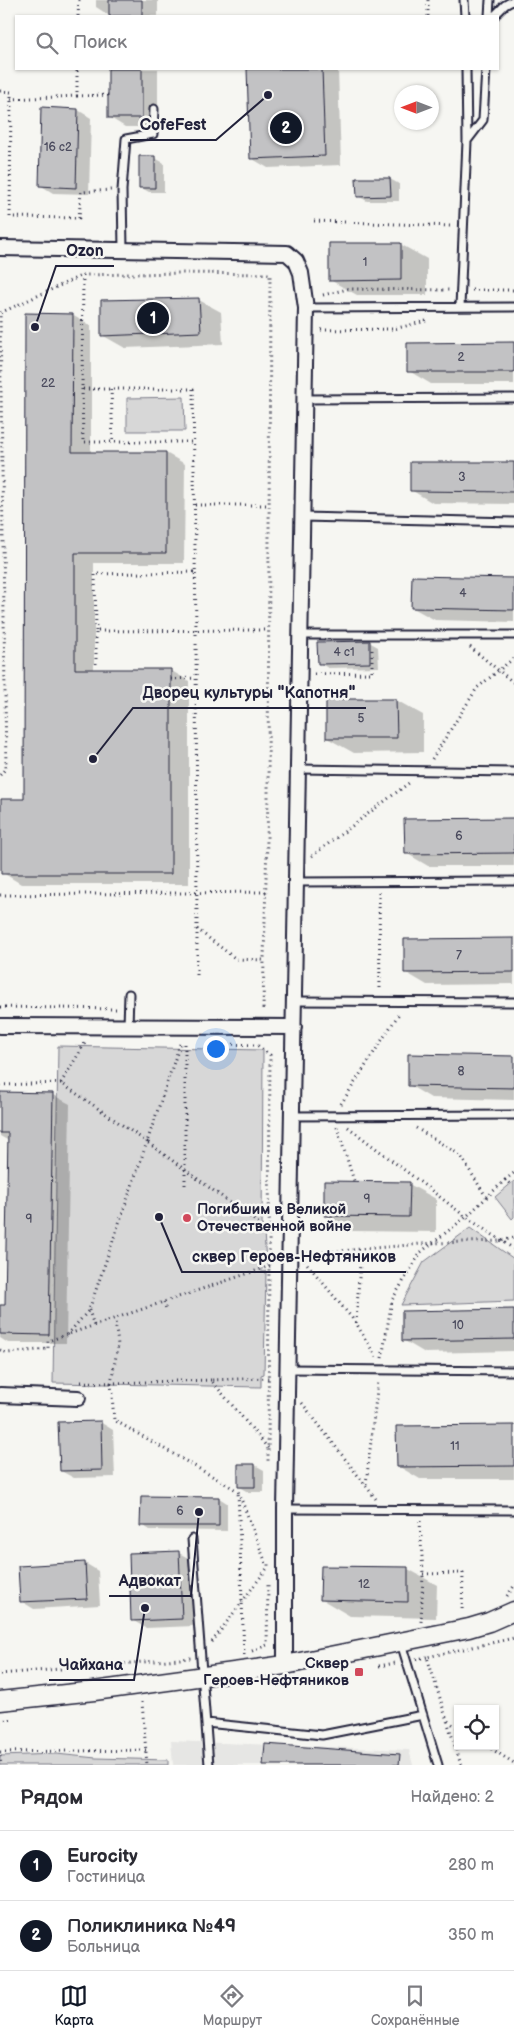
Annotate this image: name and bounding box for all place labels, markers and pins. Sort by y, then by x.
callout: CofeFest [130,109,216,140]
pin: 2 [270,109,302,147]
callout: Ozon [56,235,114,266]
pin: 1 [137,299,169,337]
callout: Дворец культуры "Капотня" [133,677,366,708]
place label: Погибшим в Великой Отечественной войне [197,1200,351,1236]
marker: Погибшим в Великой Отечественной войне [181,1212,193,1224]
callout: сквер Героев-Нефтяников [182,1241,406,1272]
callout: Адвокат [109,1565,191,1596]
callout: Чайхана [49,1649,134,1680]
place label: Сквер Героев-Нефтяников [203,1654,349,1690]
marker: Сквер Героев-Нефтяников [353,1666,365,1678]

